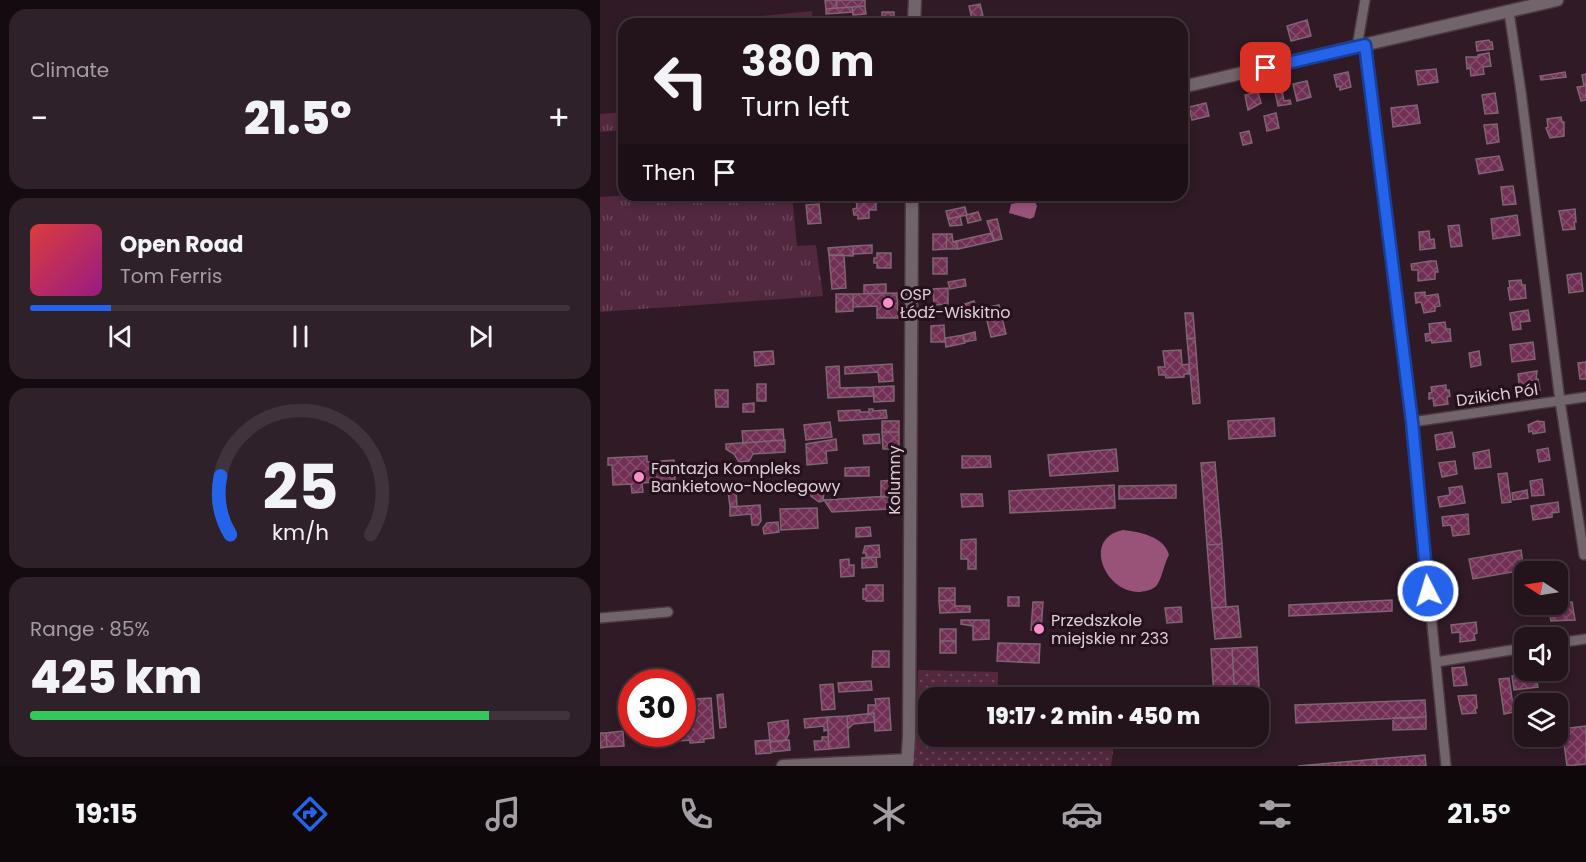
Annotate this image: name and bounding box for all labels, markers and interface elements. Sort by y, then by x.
text: 380 m [741,32,874,91]
icon: left [642,42,720,120]
pin [1240,42,1291,93]
icon: arrive [1249,51,1282,84]
text: Climate [30,56,109,84]
text: 21.5° [244,87,352,150]
text: Turn left [741,88,850,125]
text: − [30,95,48,142]
text: + [547,95,570,142]
icon: arrive [708,156,741,189]
text: Then [642,157,696,188]
text: Open Road [120,229,244,260]
text: Tom Ferris [120,262,222,290]
place label: OSP Łódź-Wiskitno [900,283,1011,324]
marker: OSP Łódź-Wiskitno [881,296,895,310]
icon: previous [104,320,137,353]
icon: pause [284,320,317,353]
icon: next [464,320,497,353]
street label: Dzikich Pól [1455,378,1539,412]
text: 25 [262,443,338,531]
street label: Kolumny [883,445,906,515]
place label: Fantazja Kompleks Bankietowo-Noclegowy [651,457,840,498]
marker: Fantazja Kompleks Bankietowo-Noclegowy [632,470,646,484]
text: km/h [271,517,329,548]
position arrow [1396,559,1460,623]
north arrow [1514,561,1568,615]
map controls [1514,561,1568,747]
place label: Przedszkole miejskie nr 233 [1051,609,1169,650]
text: Range · 85% [30,615,150,643]
marker: Przedszkole miejskie nr 233 [1032,622,1046,636]
button: sound [1514,627,1568,681]
text: 425 km [30,646,202,709]
speed limit sign: 30 [618,669,696,747]
button: layers [1514,693,1568,747]
text: 19:17 · 2 min · 450 m [987,701,1200,732]
icon: directions [289,793,331,835]
icon: music [482,793,524,835]
icon: phone [675,793,717,835]
icon: climate [868,793,910,835]
icon: car [1061,793,1103,835]
icon: filters [1254,793,1296,835]
text: 19:15 [76,795,138,832]
text: 21.5° [1447,795,1510,832]

